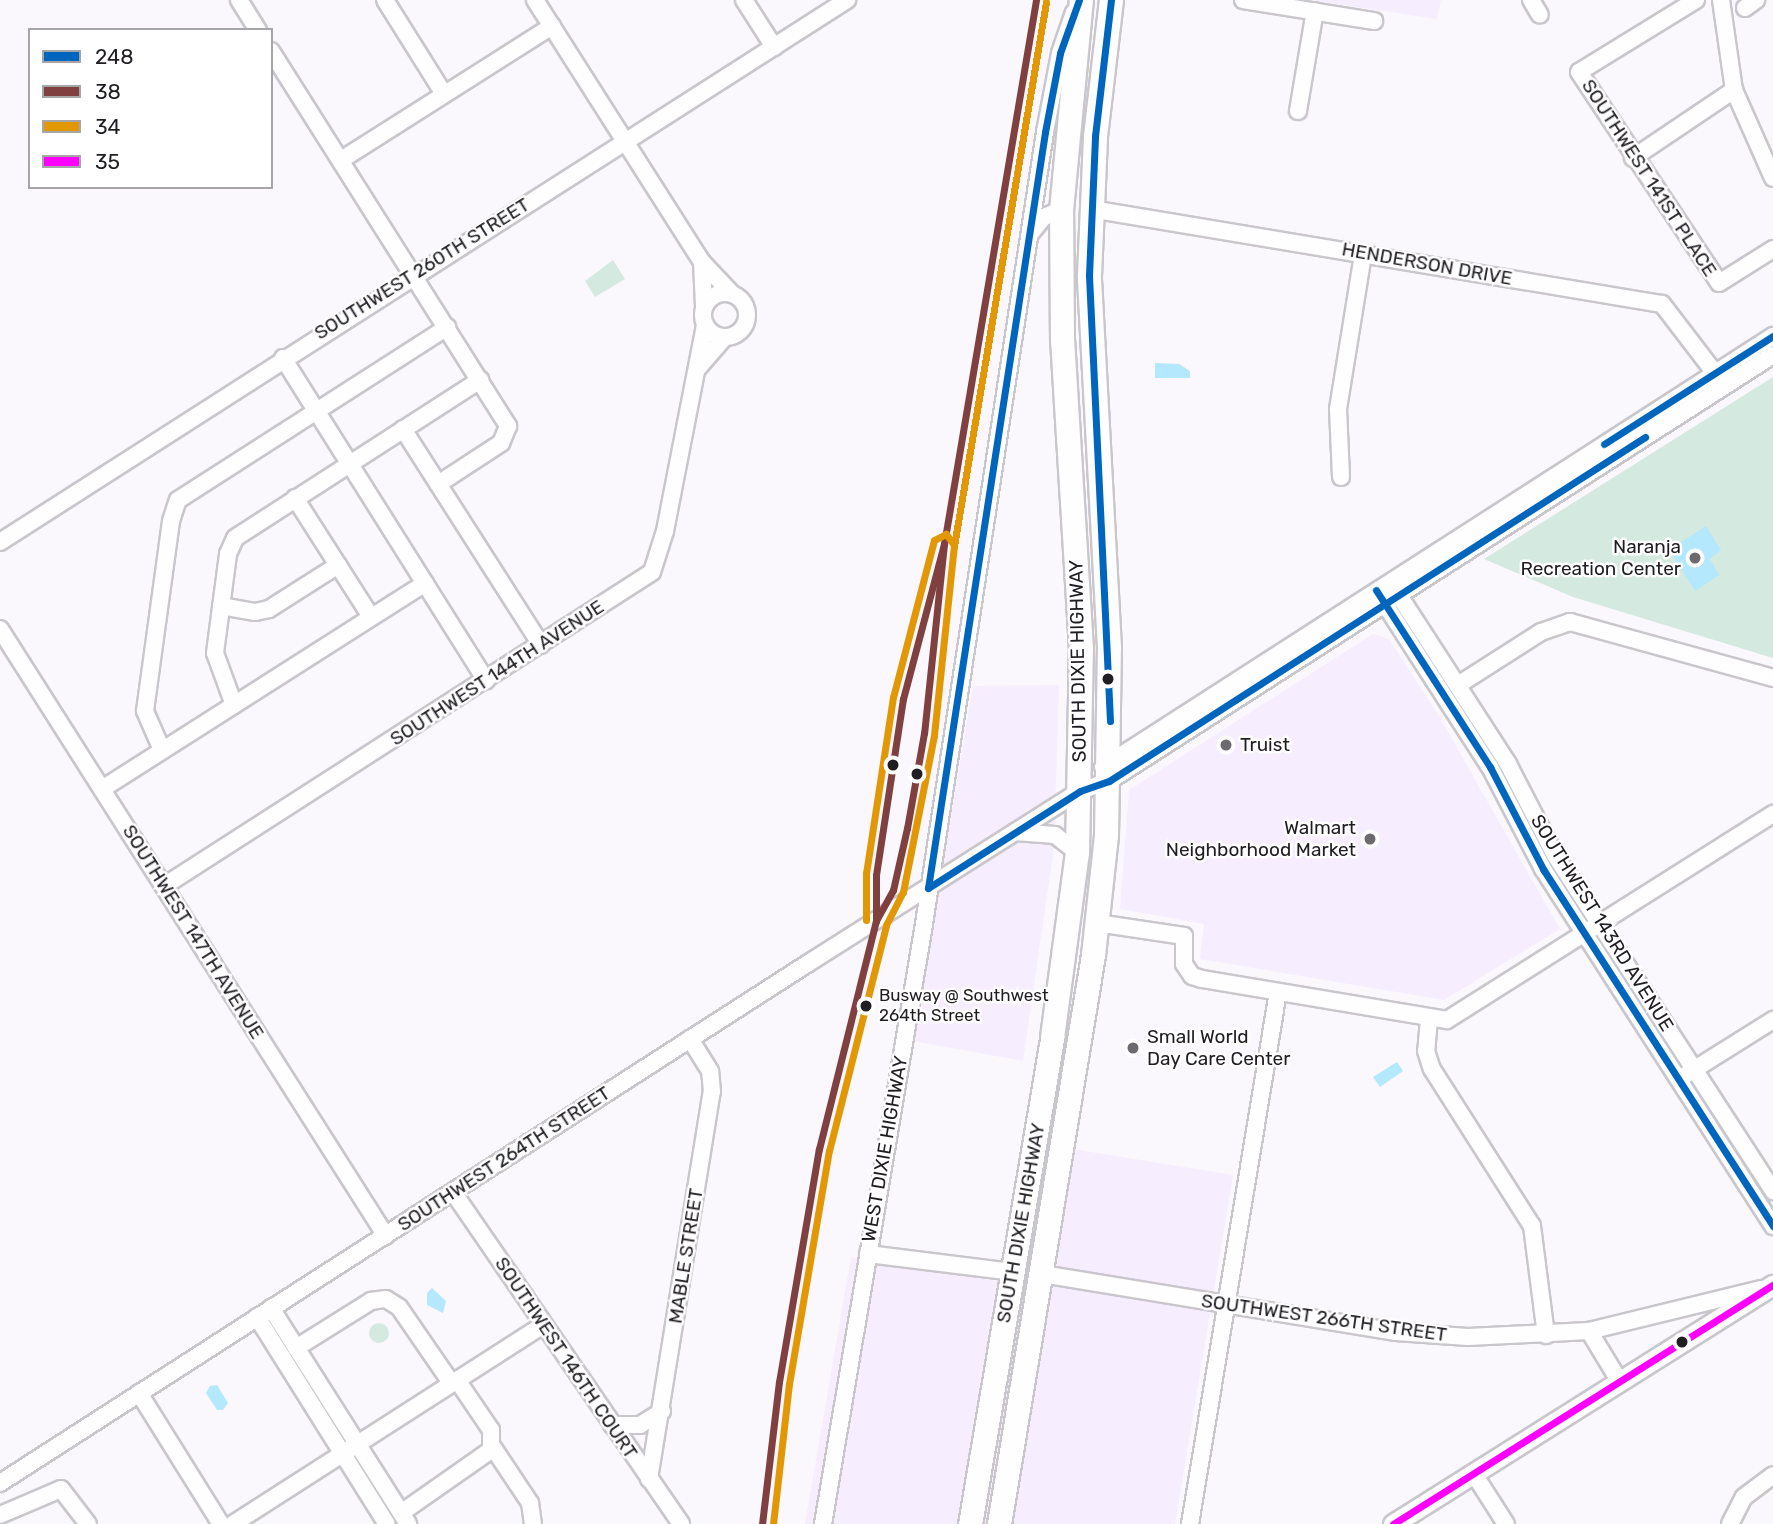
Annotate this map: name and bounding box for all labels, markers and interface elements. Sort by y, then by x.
legend [28,28,273,189]
text: 248 [95,44,134,69]
street label: SOUTHWEST 141ST PLACE [1576,75,1722,281]
text: 38 [95,79,121,104]
text: 34 [95,114,121,139]
text: 35 [95,149,120,174]
street label: SOUTHWEST 260TH STREET [310,193,534,345]
street label: HENDERSON DRIVE [1340,238,1514,290]
place label: Naranja Recreation Center [1520,536,1681,580]
marker: Naranja Recreation Center [1687,550,1703,566]
street label: SOUTH DIXIE HIGHWAY [1065,560,1091,762]
street label: SOUTHWEST 144TH AVENUE [386,595,608,751]
unlabelled marker [1101,672,1115,686]
place label: Truist [1240,734,1290,756]
marker: Truist [1218,737,1234,753]
unlabelled marker [886,758,900,772]
unlabelled marker [910,767,924,781]
street label: SOUTHWEST 143RD AVENUE [1526,810,1678,1036]
place label: Walmart Neighborhood Market [1166,817,1356,861]
street label: SOUTHWEST 147TH AVENUE [117,820,269,1044]
marker: Walmart Neighborhood Market [1362,831,1378,847]
place label: Busway @ Southwest 264th Street [879,986,1049,1026]
marker: Busway @ Southwest 264th Street [859,999,873,1013]
place label: Small World Day Care Center [1147,1026,1291,1070]
marker: Small World Day Care Center [1125,1040,1141,1056]
street label: WEST DIXIE HIGHWAY [857,1054,913,1244]
street label: SOUTHWEST 264TH STREET [393,1082,615,1236]
street label: SOUTH DIXIE HIGHWAY [992,1121,1050,1325]
street label: MABLE STREET [664,1187,708,1325]
street label: SOUTHWEST 146TH COURT [490,1253,642,1463]
street label: SOUTHWEST 266TH STREET [1199,1289,1449,1347]
unlabelled marker [1675,1335,1689,1349]

